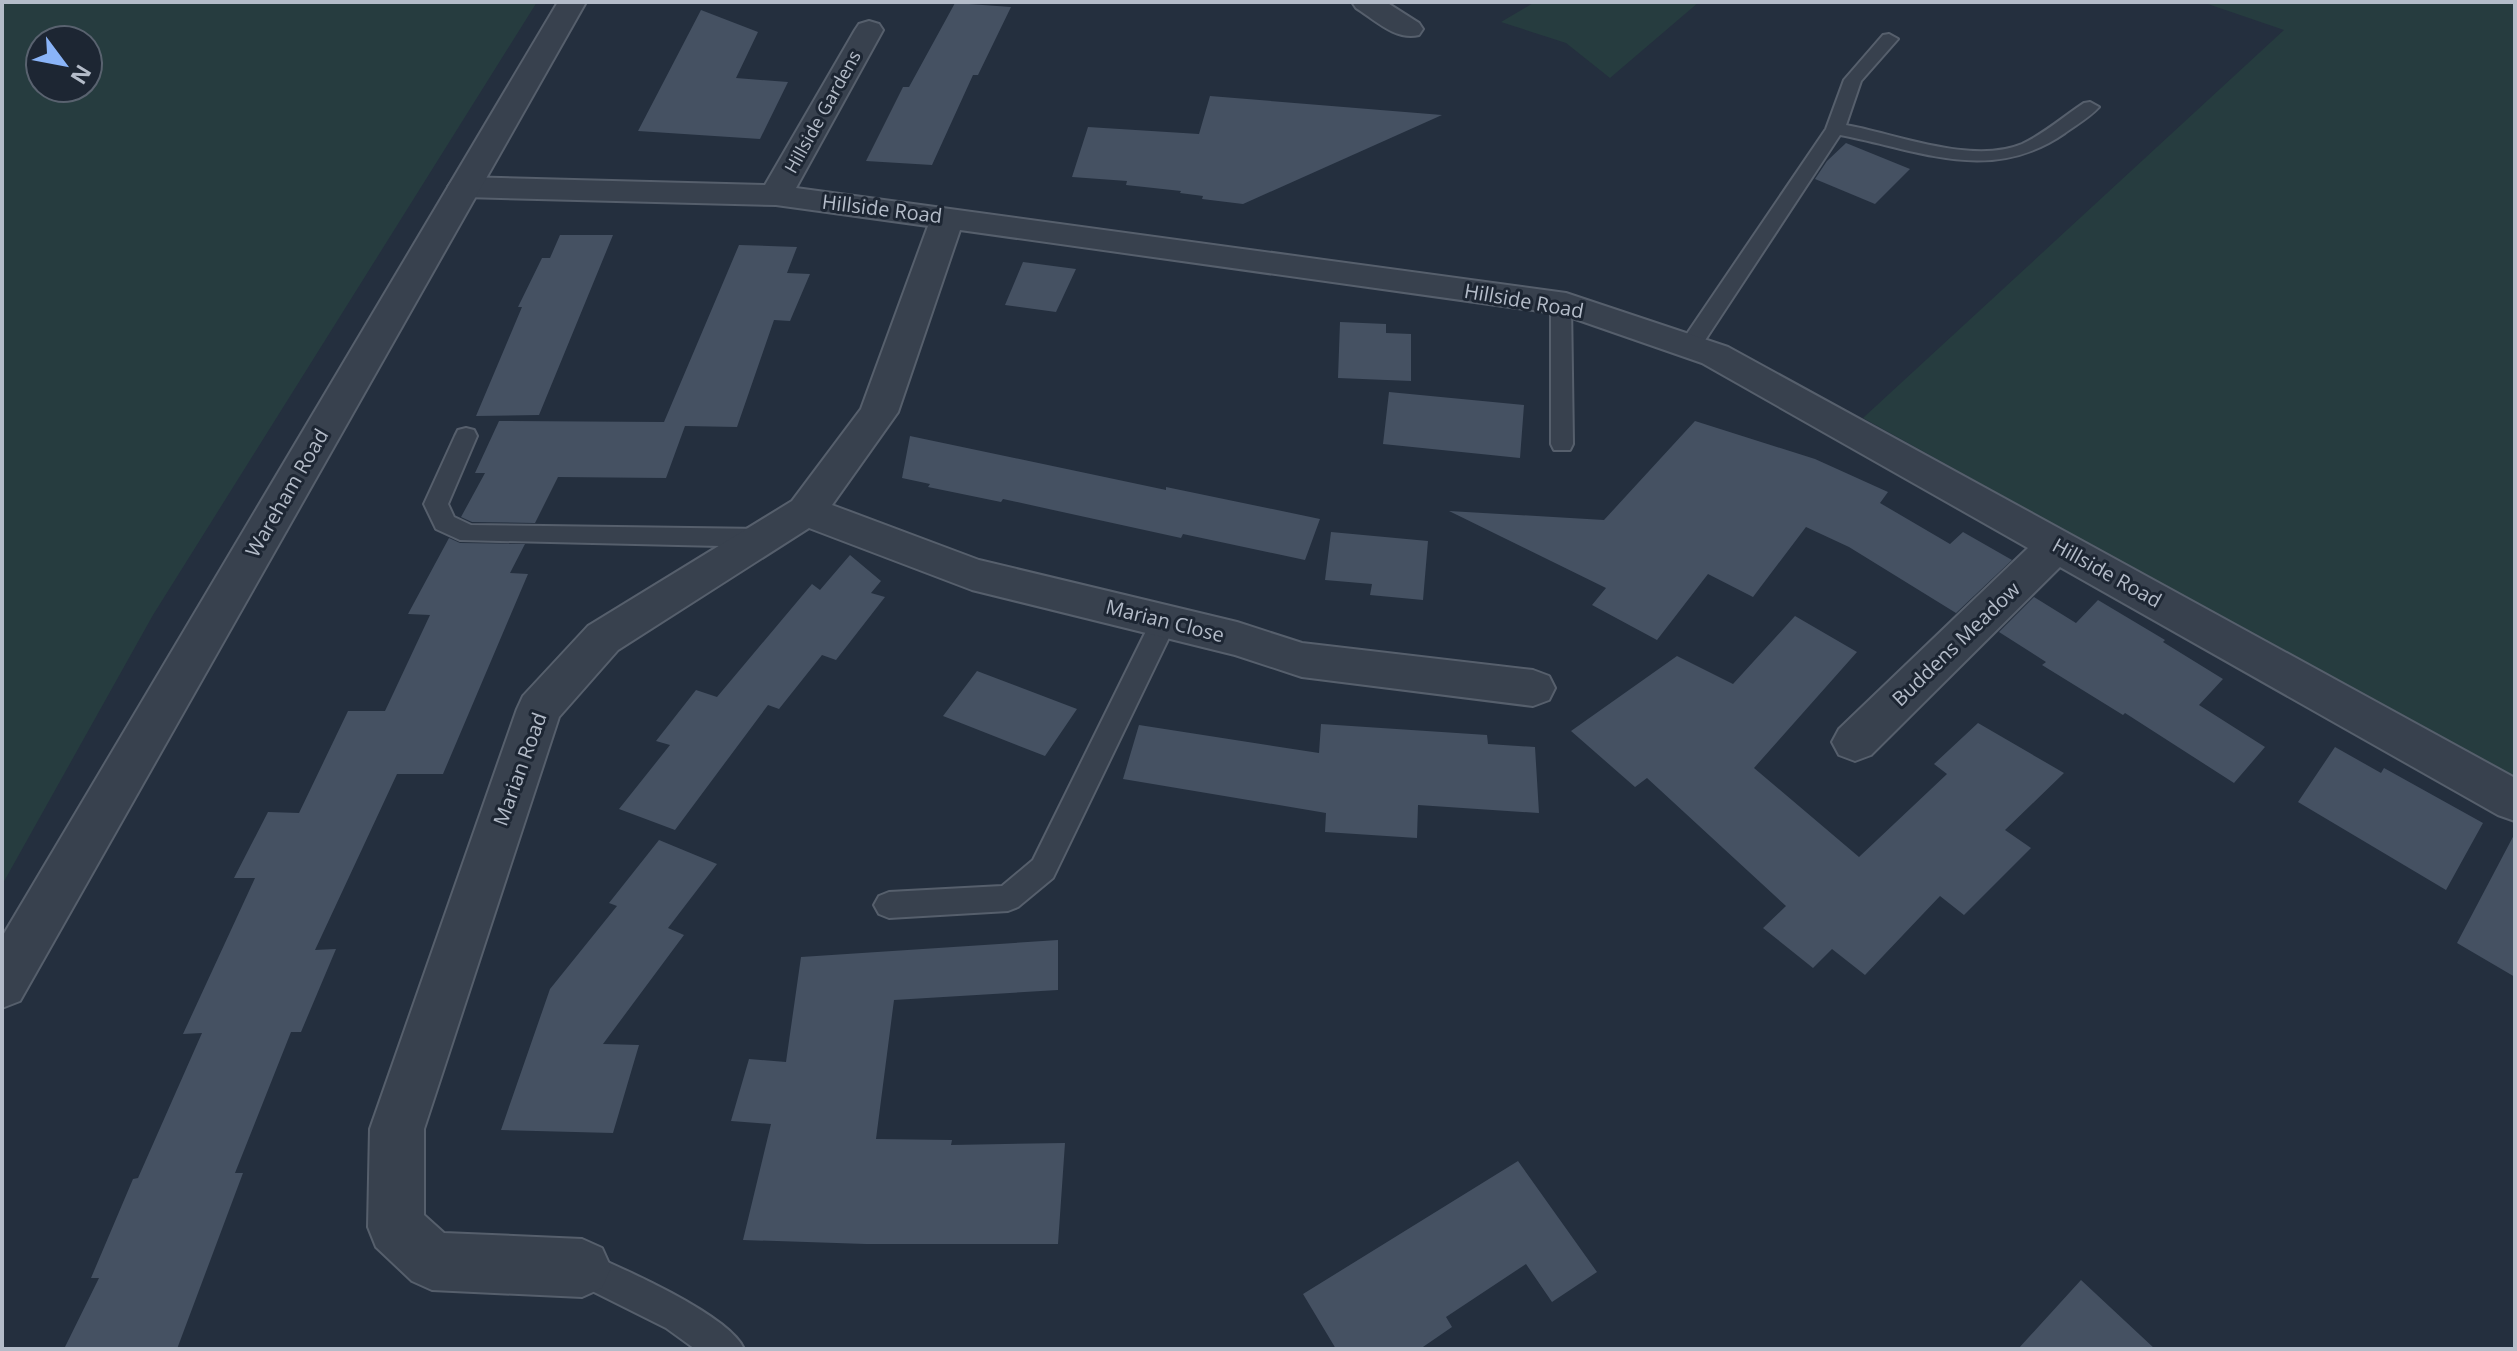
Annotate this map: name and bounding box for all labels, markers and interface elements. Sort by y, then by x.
north arrow [24,24,104,104]
street label: Hillside Gardens [778,46,866,177]
text: N [64,60,99,91]
street label: Hillside Road [820,188,944,229]
street label: Hillside Road [1462,277,1586,324]
street label: Wareham Road [239,424,334,562]
street label: Hillside Road [2048,531,2167,614]
street label: Buddens Meadow [1886,575,2026,712]
street label: Marian Close [1103,593,1227,648]
street label: Marian Road [487,708,553,829]

